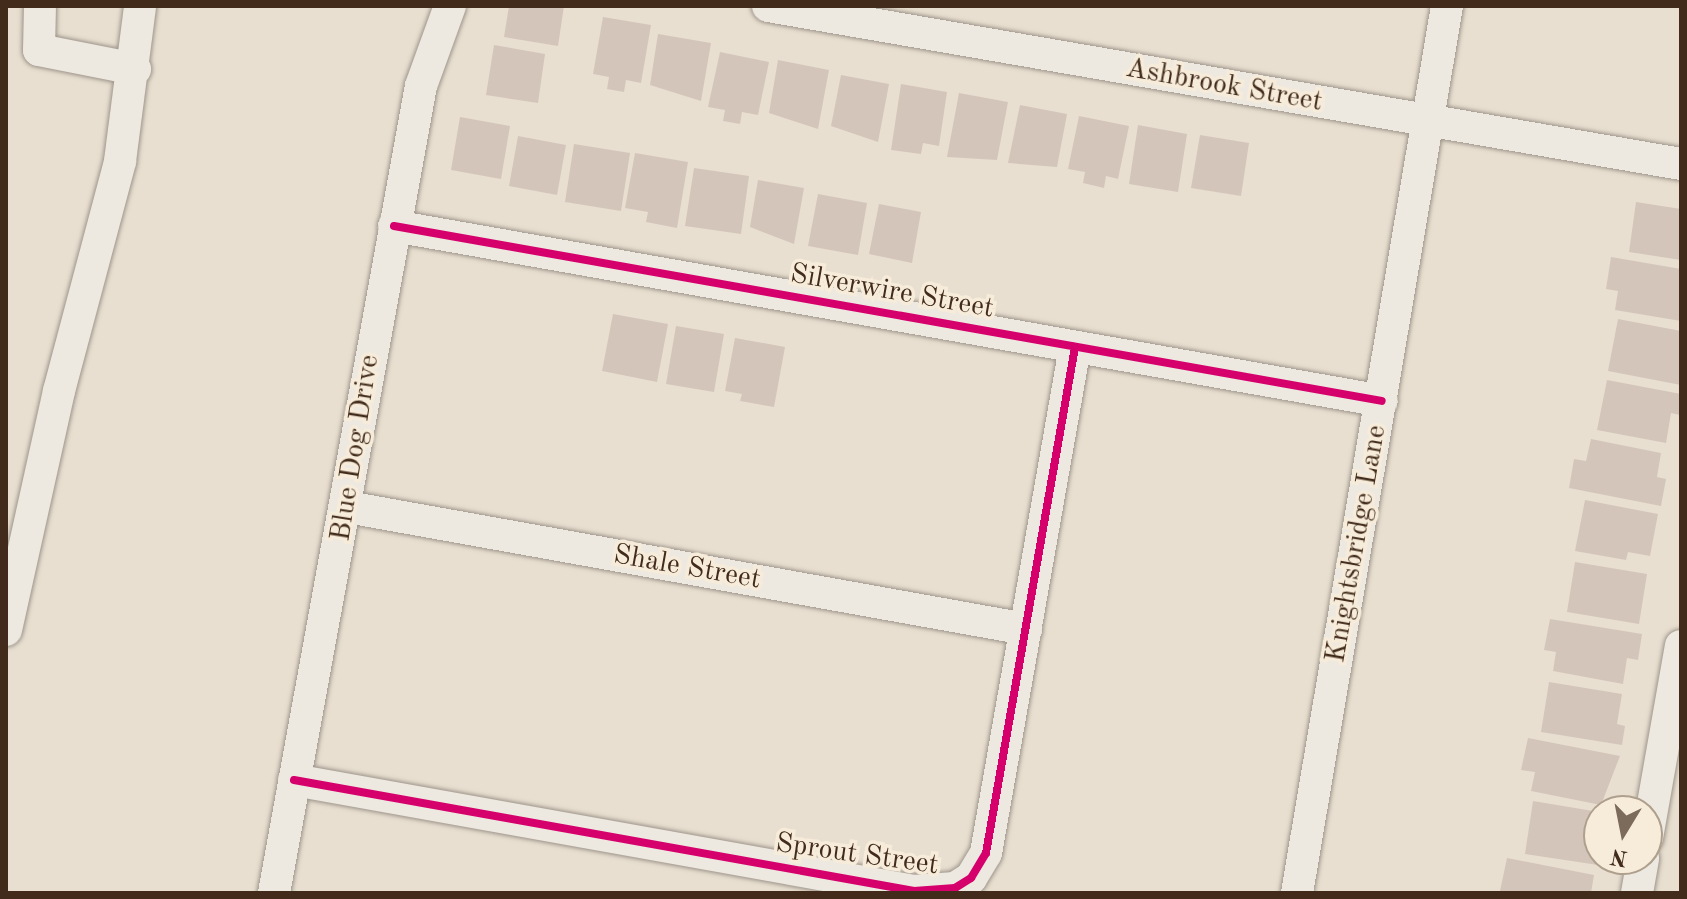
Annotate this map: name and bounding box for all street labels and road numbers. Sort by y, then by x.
street label: Ashbrook Street [1123,52,1325,120]
street label: Silverwire Street [788,258,996,326]
street label: Blue Dog Drive [325,352,387,544]
street label: Knightsbridge Lane [1320,423,1394,665]
street label: Shale Street [611,539,763,597]
street label: Sprout Street [773,827,941,883]

